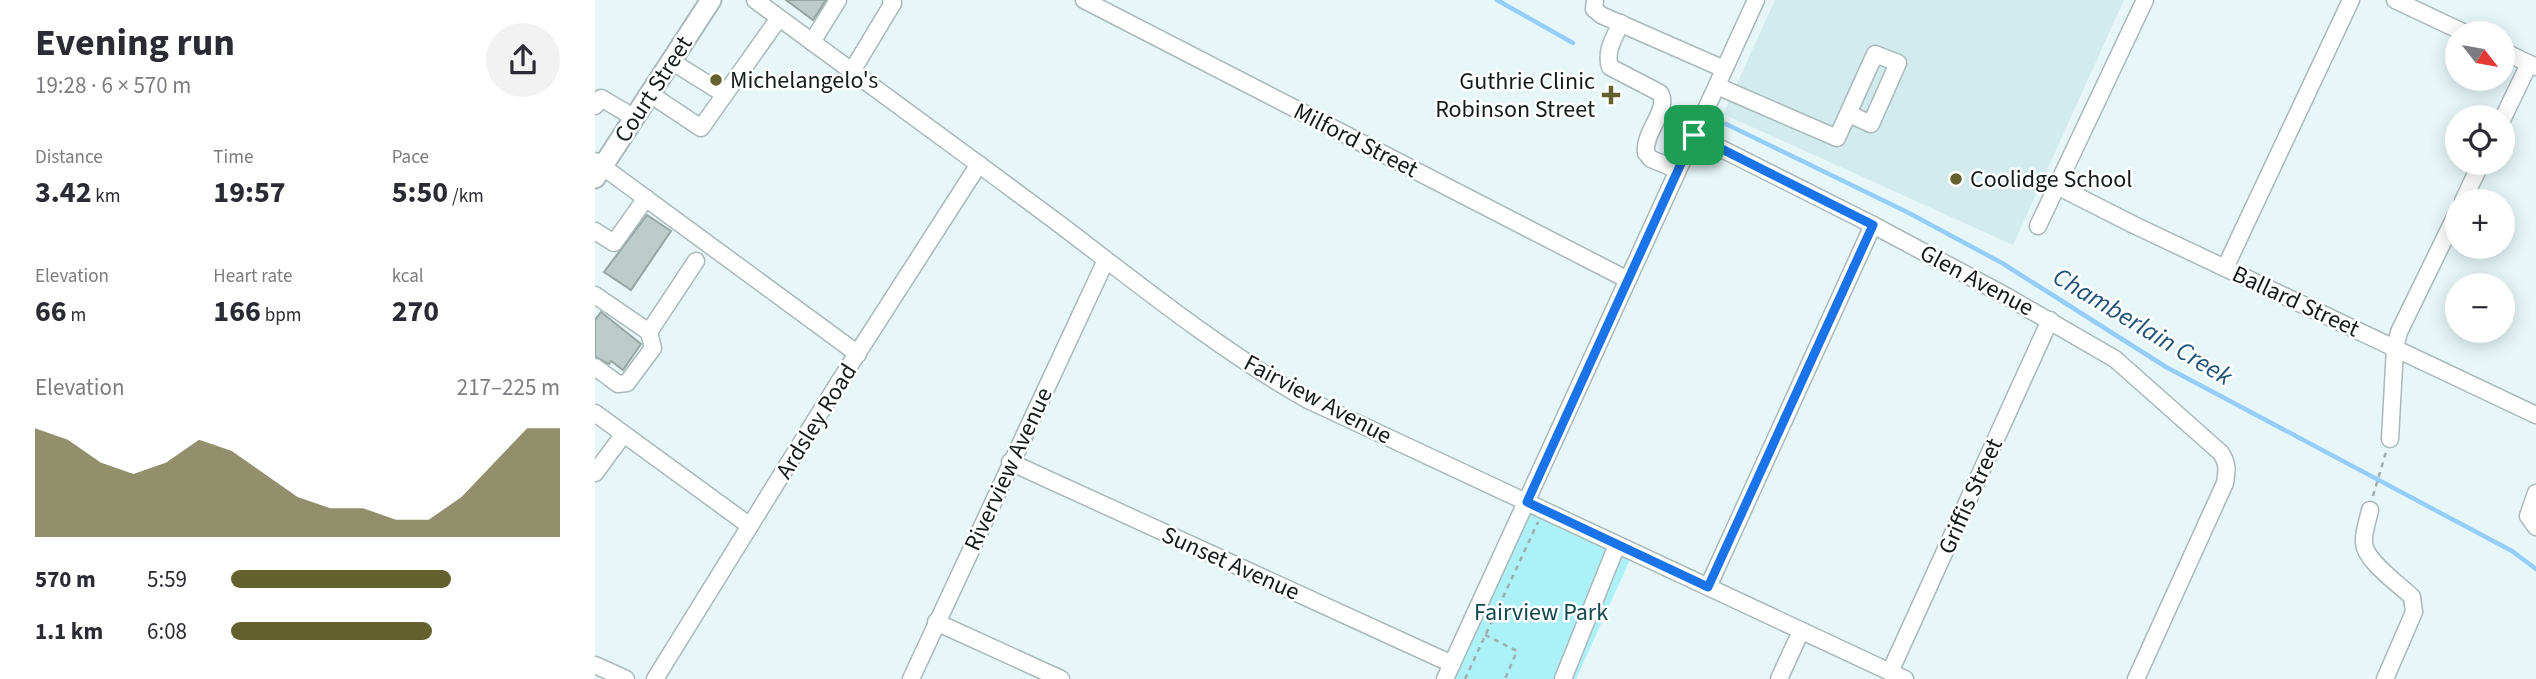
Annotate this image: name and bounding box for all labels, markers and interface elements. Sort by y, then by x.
text: Evening run [35,16,235,70]
north arrow [2445,21,2515,91]
map controls [2445,21,2515,343]
button: share [486,23,560,97]
street label: Court Street [606,29,701,150]
place label: Michelangelo's [730,63,878,98]
place label: Guthrie Clinic Robinson Street [1435,64,1595,127]
text: 19:28 · 6 × 570 m [35,69,191,102]
marker: Michelangelo's [708,72,724,88]
marker: Guthrie Clinic Robinson Street [1601,85,1621,105]
street label: Milford Street [1287,94,1424,187]
pin [1664,105,1724,165]
button: locate [2445,105,2515,175]
icon: arrive [1675,116,1713,154]
text: Distance [35,144,103,171]
text: Time [213,144,253,171]
text: Pace [392,144,429,171]
place label: Coolidge School [1970,162,2133,197]
text: 3.42 [35,171,92,214]
text: 19:57 [213,171,286,214]
text: 5:50 [392,171,448,214]
marker: Coolidge School [1948,171,1964,187]
text: km [92,183,121,210]
text: /km [448,183,484,210]
button: + [2445,189,2515,259]
street label: Glen Avenue [1913,236,2040,325]
street label: Ballard Street [2226,257,2365,346]
water label: Chamberlain Creek [2046,258,2240,395]
text: Elevation [35,263,109,290]
text: Heart rate [213,263,292,290]
text: kcal [392,263,424,290]
button: − [2445,273,2515,343]
text: 66 [35,290,67,333]
text: 166 [213,290,261,333]
text: 270 [392,290,439,333]
text: m [67,302,86,329]
text: bpm [261,302,301,329]
street label: Fairview Avenue [1238,346,1398,453]
street label: Ardsley Road [767,357,866,486]
text: Elevation [35,371,125,404]
text: 217–225 m [457,371,560,404]
street label: Riverview Avenue [955,382,1062,557]
street label: Griffis Street [1929,433,2012,560]
street label: Sunset Avenue [1156,517,1305,609]
text: 570 m [35,563,96,596]
text: 5:59 [147,563,187,596]
park label: Fairview Park [1474,595,1608,630]
text: 1.1 km [35,615,103,648]
text: 6:08 [147,615,187,648]

